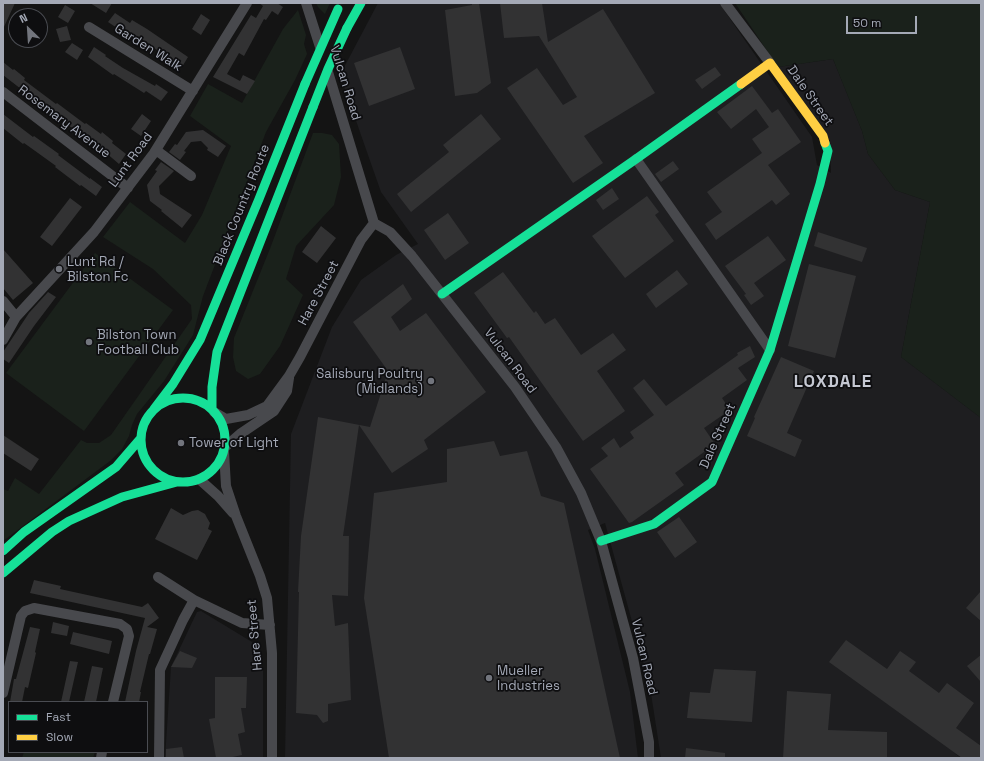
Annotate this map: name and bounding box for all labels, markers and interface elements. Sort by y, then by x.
north arrow [8,8,48,48]
scale bar [848,8,919,34]
text: N [17,10,30,26]
text: 50 m [853,15,881,31]
street label: Garden Walk [111,21,185,75]
street label: Vulcan Road [326,44,364,122]
street label: Dale Street [784,63,836,129]
street label: Rosemary Avenue [15,82,113,162]
street label: Lunt Road [106,130,156,190]
street label: Black Country Route [211,142,273,268]
place label: Lunt Rd / Bilston Fc [67,254,128,285]
street label: Hare Street [295,258,343,328]
marker: Lunt Rd / Bilston Fc [54,264,64,274]
street label: Vulcan Road [480,325,540,397]
place label: Bilston Town Football Club [97,327,179,358]
marker: Bilston Town Football Club [84,337,94,347]
place label: Salisbury Poultry (Midlands) [316,366,423,397]
district label: LOXDALE [794,372,872,392]
marker: Salisbury Poultry (Midlands) [426,376,436,386]
street label: Dale Street [697,401,739,471]
place label: Tower of Light [189,435,279,451]
marker: Tower of Light [176,438,186,448]
street label: Hare Street [244,599,266,671]
street label: Vulcan Road [628,617,660,697]
place label: Mueller Industries [497,663,560,694]
marker: Mueller Industries [484,673,494,683]
legend [8,701,148,753]
text: Fast [46,709,71,725]
text: Slow [46,729,73,745]

